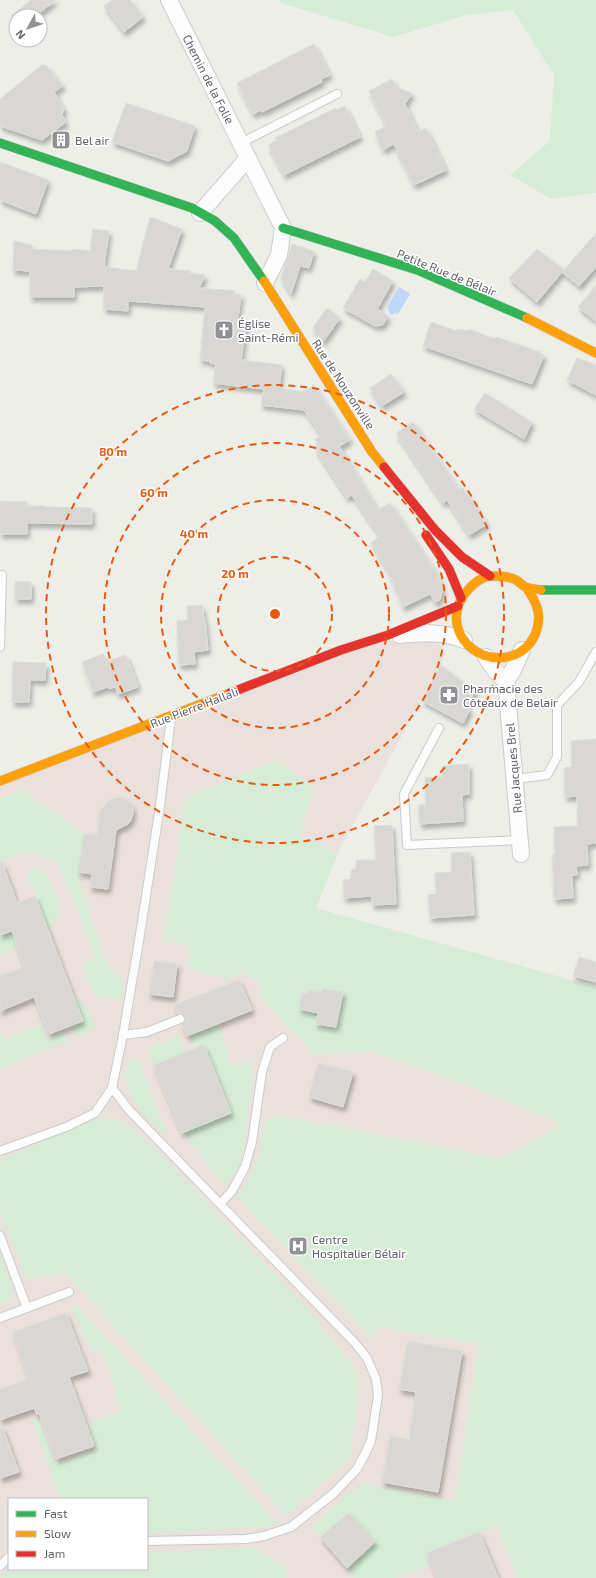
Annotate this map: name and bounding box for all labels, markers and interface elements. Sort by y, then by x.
north arrow [8,8,48,48]
text: N [12,27,27,42]
street label: Chemin de la Folie [180,32,238,126]
building icon: Bel air [50,129,72,151]
place label: Bel air [75,133,109,147]
street label: Petite Rue de Bélair [395,246,499,298]
place label: Église Saint-Rémi [238,316,299,344]
church icon: Église Saint-Rémi [213,319,235,341]
street label: Rue de Nouzonville [310,336,378,432]
text: 80 m [99,444,127,458]
text: 60 m [140,485,168,499]
text: 40 m [180,526,208,540]
text: 20 m [221,566,249,580]
centre of rings [268,607,282,621]
place label: Pharmacie des Côteaux de Belair [463,681,558,709]
street label: Rue Pierre Hallali [148,684,240,730]
pharmacy icon: Pharmacie des Côteaux de Belair [438,684,460,706]
street label: Rue Jacques Brel [502,722,524,814]
place label: Centre Hospitalier Bélair [312,1232,406,1260]
hospital icon: Centre Hospitalier Bélair [287,1235,309,1257]
legend [8,1498,148,1570]
text: Fast [44,1506,68,1520]
text: Slow [44,1526,71,1540]
text: Jam [44,1546,65,1560]

